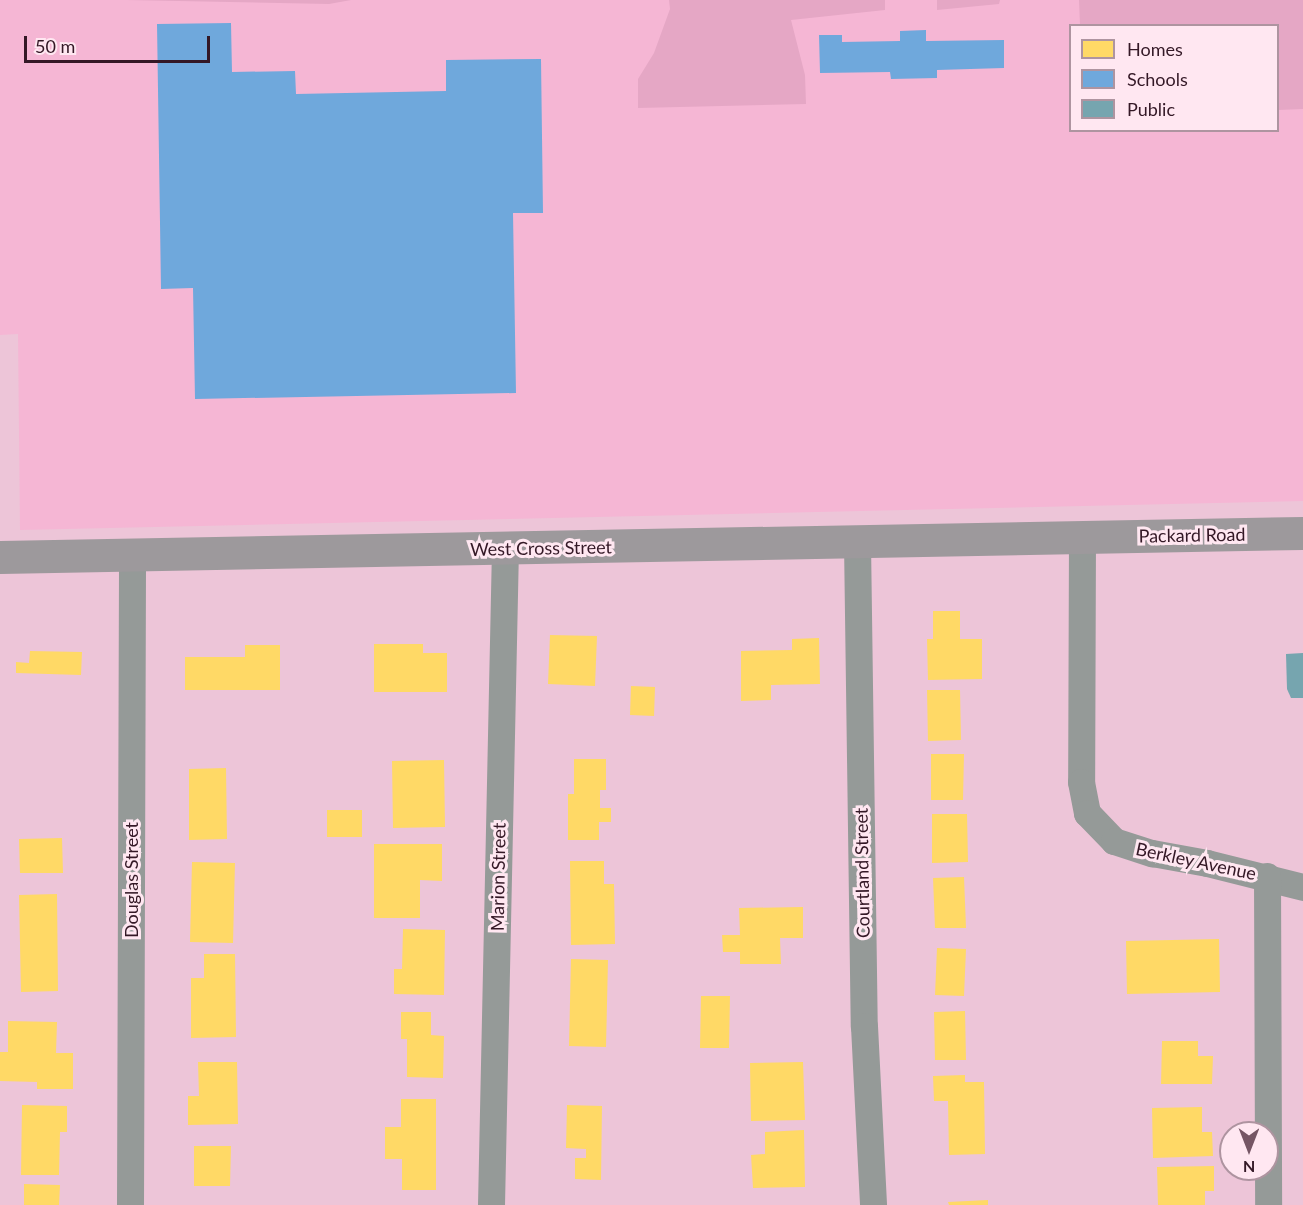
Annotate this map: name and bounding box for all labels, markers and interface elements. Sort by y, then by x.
scale bar [27,24,213,62]
legend [1069,24,1279,132]
text: 50 m [35,35,75,57]
text: Homes [1127,38,1183,60]
text: Schools [1127,68,1188,90]
text: Public [1127,98,1175,120]
street label: Packard Road [1138,523,1246,547]
street label: West Cross Street [470,536,612,560]
street label: Courtland Street [850,808,874,938]
street label: Douglas Street [120,822,142,938]
street label: Marion Street [486,823,510,931]
street label: Berkley Avenue [1133,838,1259,884]
north arrow [1219,1121,1279,1181]
text: N [1243,1158,1255,1177]

